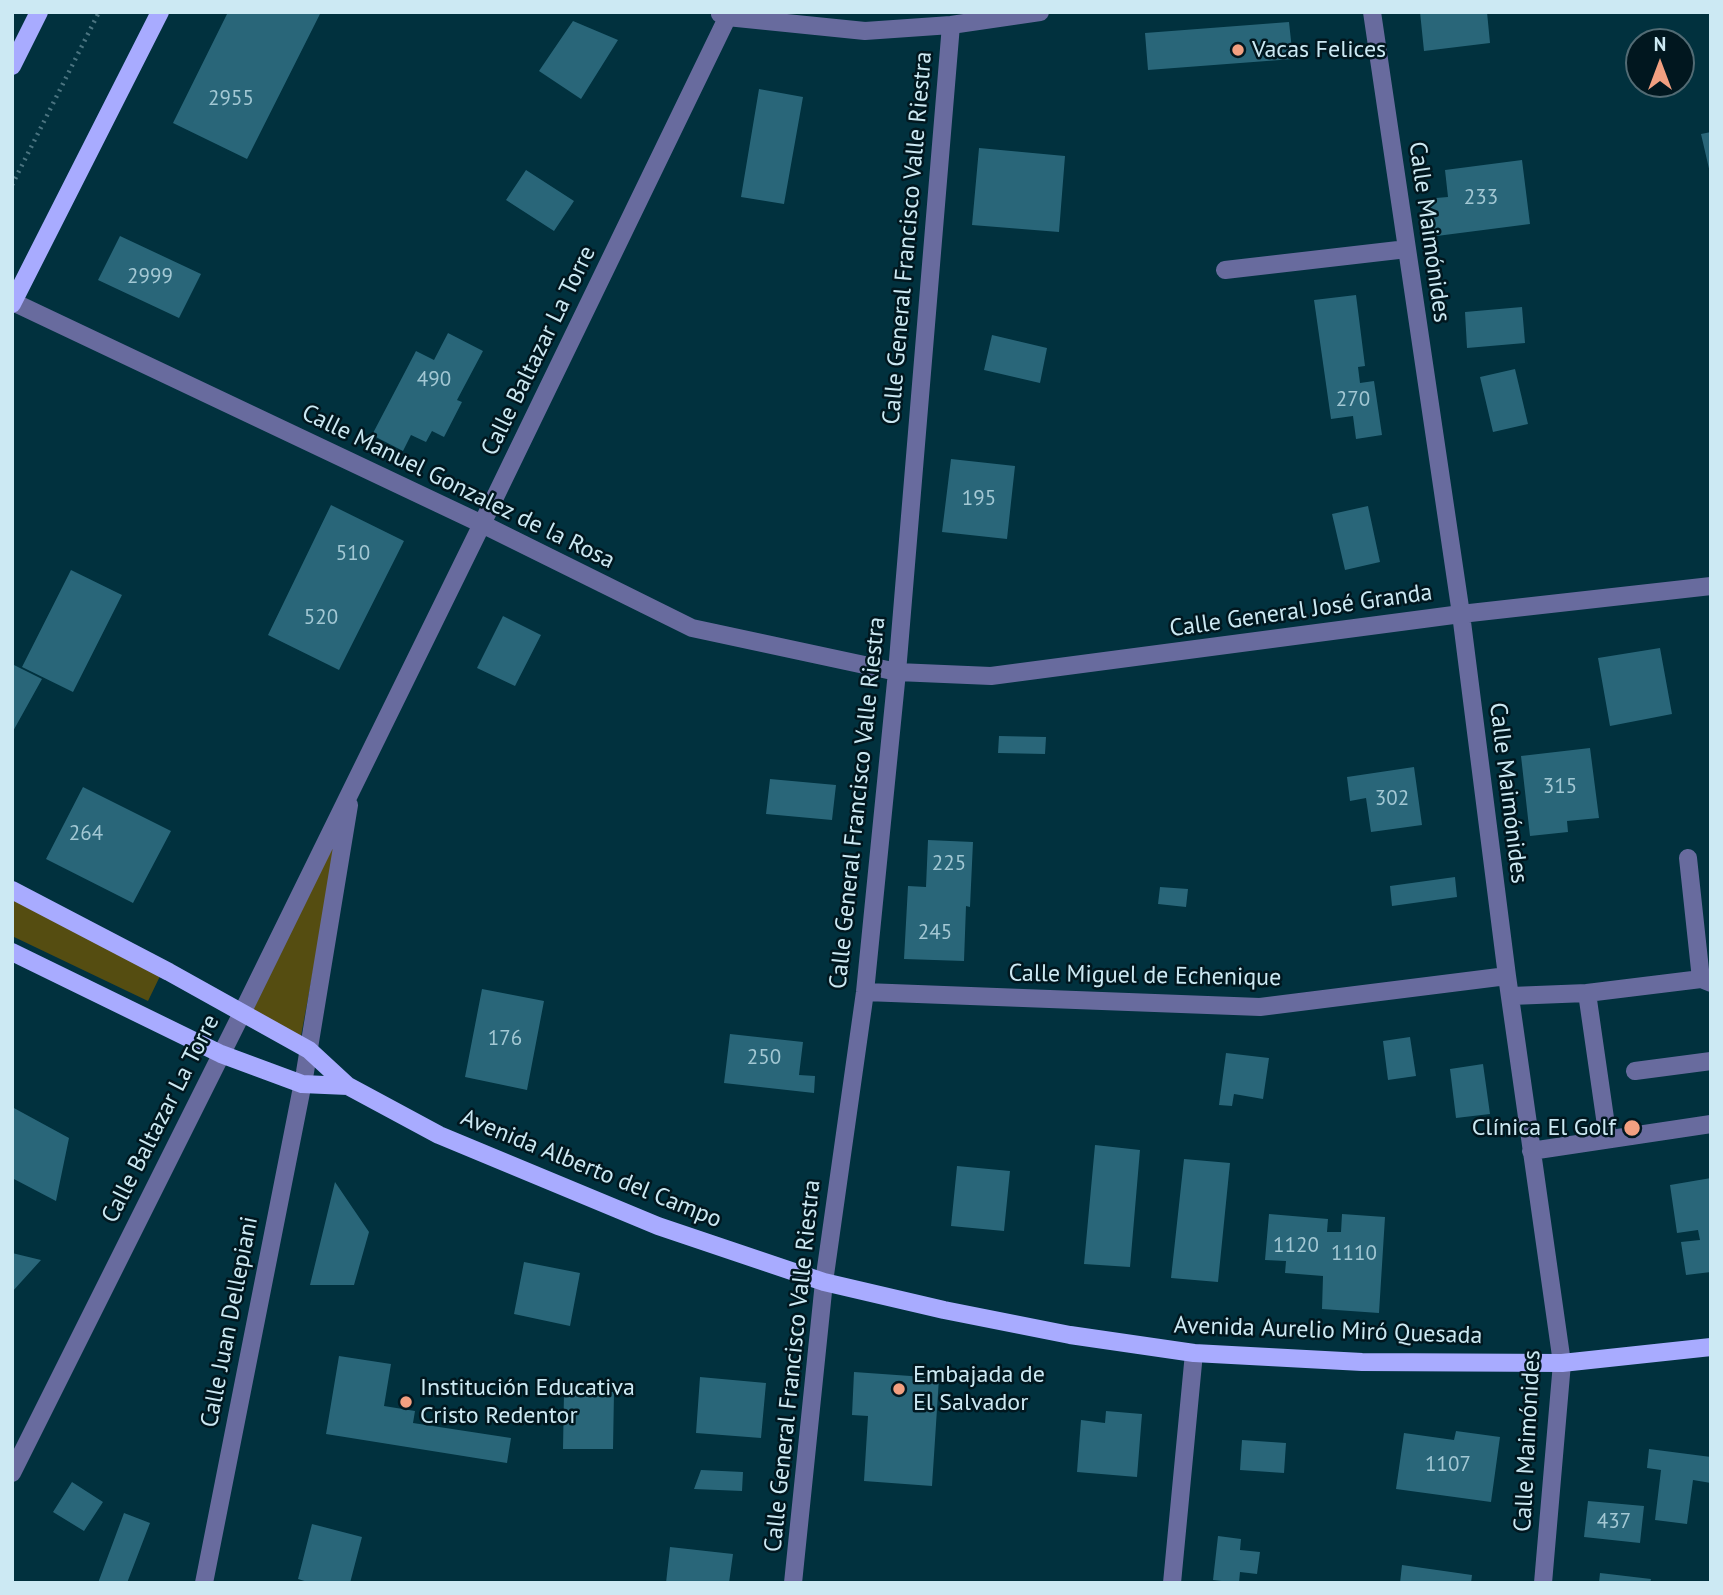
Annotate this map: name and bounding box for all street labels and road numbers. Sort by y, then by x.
street label: Calle General Francisco Valle Riestra [877,50,939,426]
street label: Calle Maimónides [1402,140,1456,324]
street label: Calle Baltazar La Torre [476,241,602,461]
street label: Calle Manuel Gonzalez de la Rosa [297,399,619,575]
street label: Calle General José Granda [1168,578,1434,644]
street label: Calle General Francisco Valle Riestra [824,615,892,991]
street label: Calle Maimónides [1483,701,1533,885]
street label: Calle Miguel de Echenique [1008,959,1282,993]
street label: Calle Baltazar La Torre [96,1010,226,1228]
street label: Avenida Alberto del Campo [456,1103,726,1235]
street label: Calle General Francisco Valle Riestra [759,1178,827,1554]
street label: Calle Juan Dellepiani [195,1214,265,1430]
street label: Avenida Aurelio Miró Quesada [1173,1311,1483,1351]
street label: Calle Maimónides [1509,1349,1547,1533]

